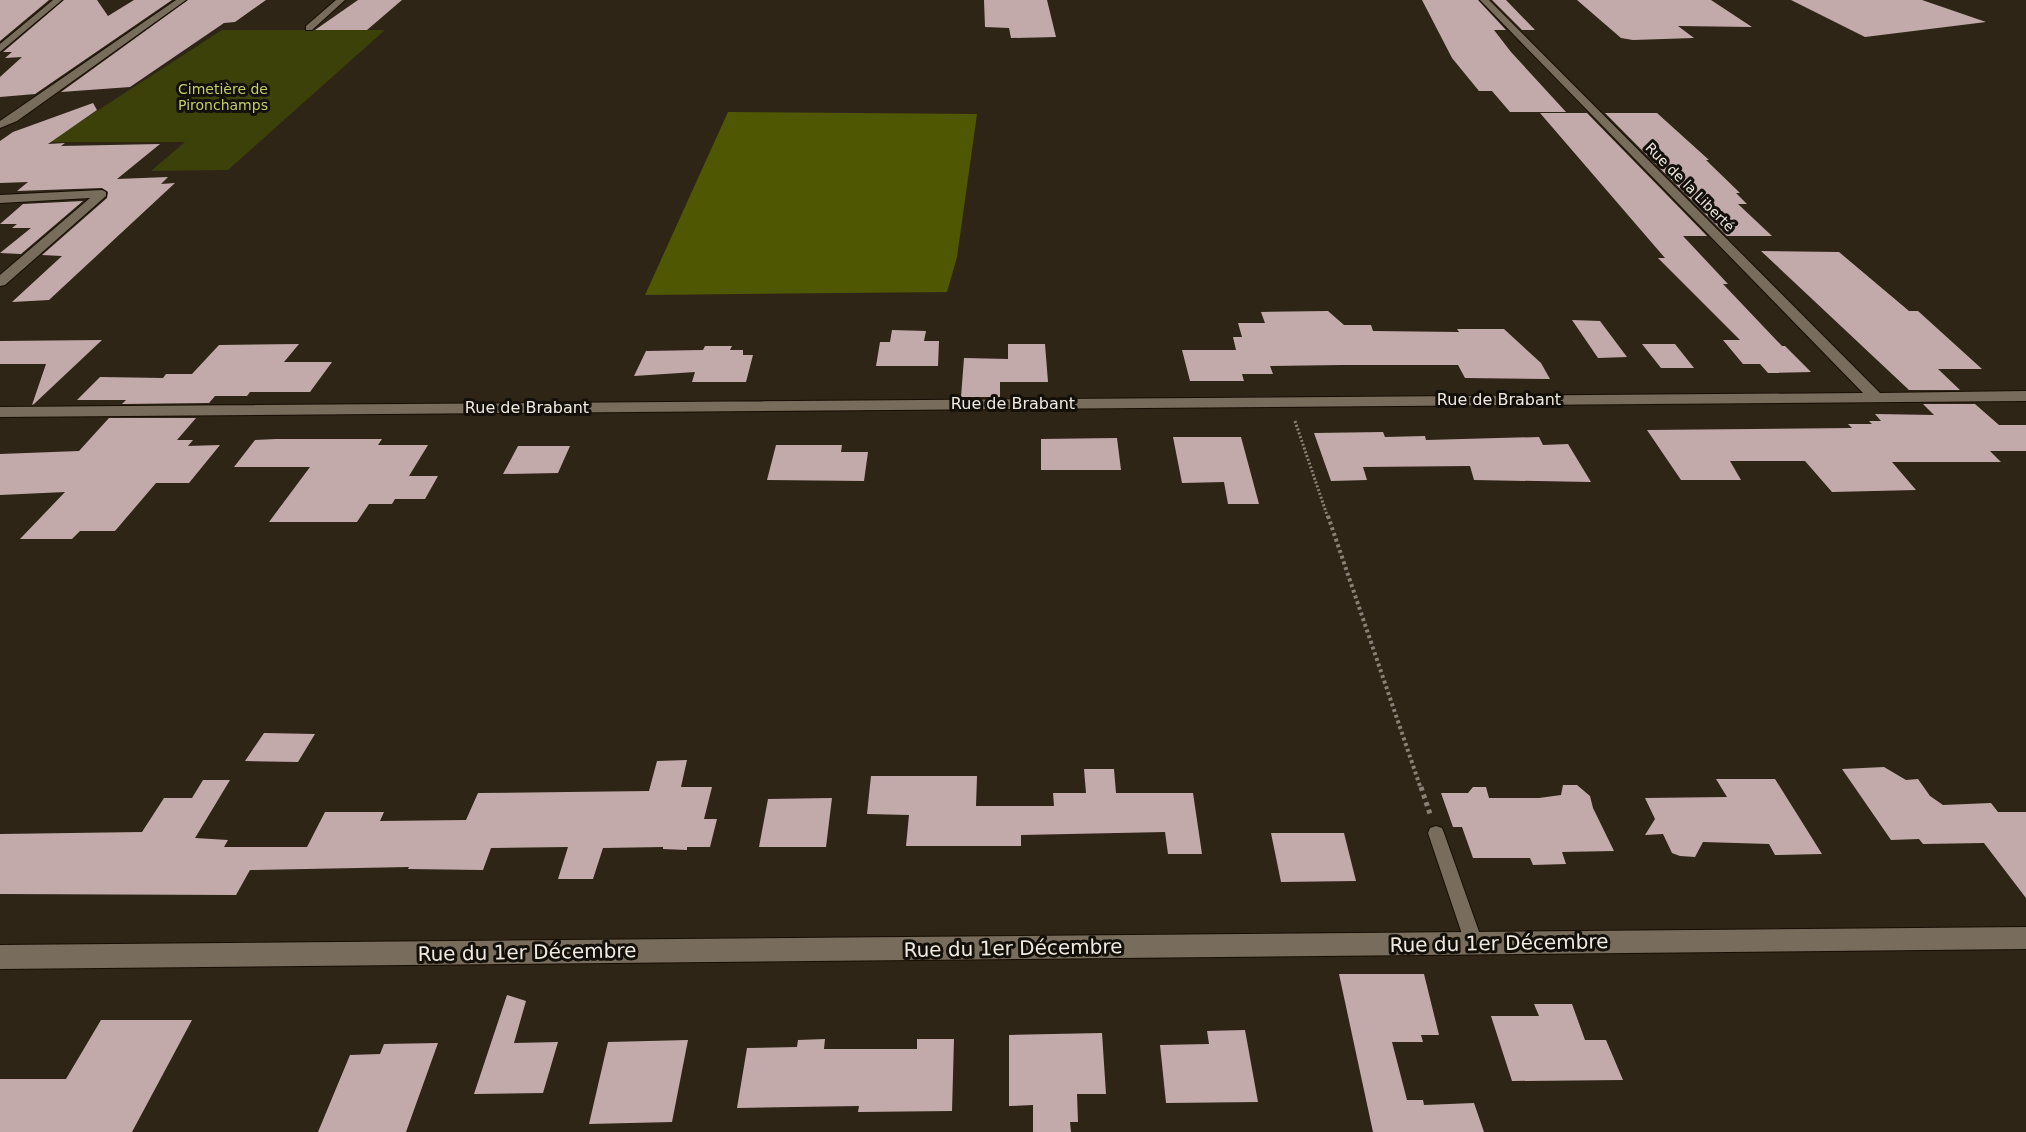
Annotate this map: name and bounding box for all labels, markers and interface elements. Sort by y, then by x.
park label: Cimetière de Pironchamps [178,81,268,113]
street label: Rue de la Liberté [1642,139,1738,235]
street label: Rue de Brabant [1437,390,1561,409]
street label: Rue de Brabant [951,394,1075,413]
street label: Rue de Brabant [465,398,589,417]
street label: Rue du 1er Décembre [1389,929,1609,957]
street label: Rue du 1er Décembre [903,934,1123,962]
street label: Rue du 1er Décembre [417,938,637,966]

